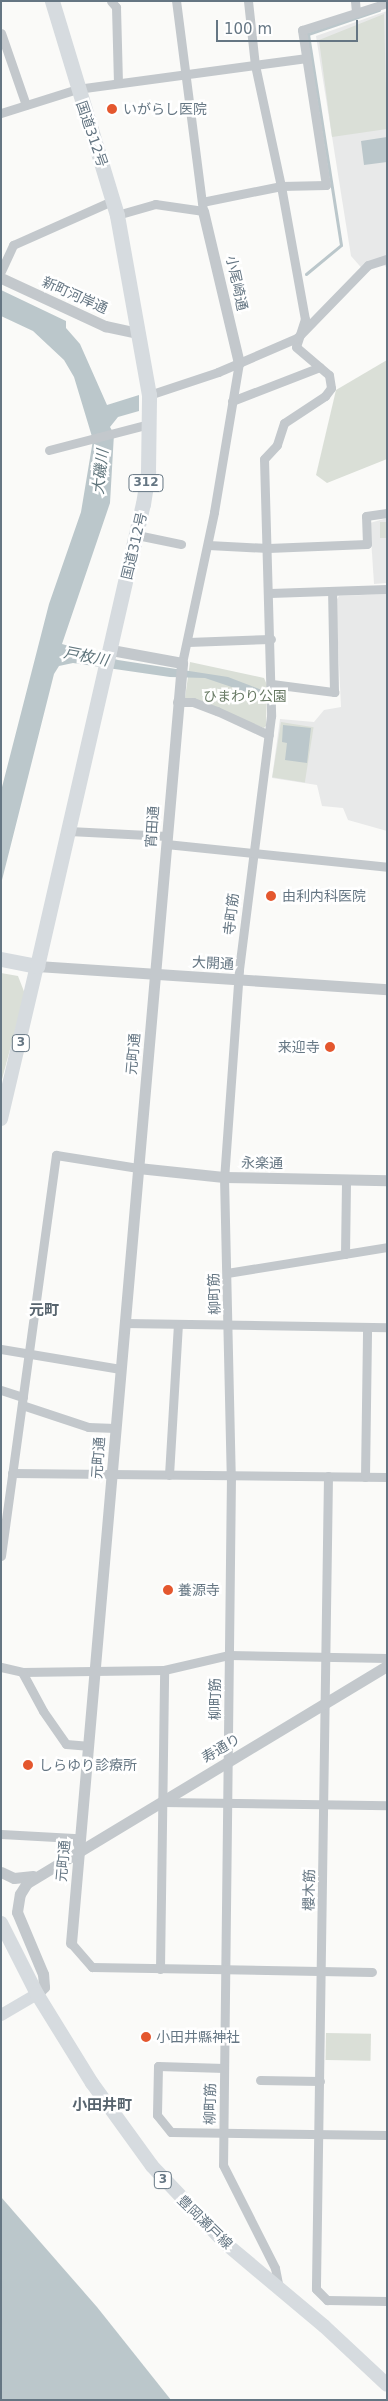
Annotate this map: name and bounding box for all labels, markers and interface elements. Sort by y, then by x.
scale bar [218,10,360,42]
text: 100 m [224,20,272,38]
street label: 国道312号 [73,99,111,169]
place label: いがらし医院 [123,101,207,117]
marker: いがらし医院 [105,102,119,116]
street label: 小尾崎通 [223,254,251,312]
street label: 新町河岸通 [40,273,110,317]
water label: 大磯川 [90,449,112,495]
road number: 312 [127,473,165,492]
street label: 国道312号 [118,511,150,581]
water label: 戸枚川 [62,644,110,670]
park label: ひまわり公園 [203,688,287,704]
street label: 宵田通 [142,805,162,849]
place label: 由利内科医院 [282,888,366,904]
marker: 由利内科医院 [264,889,278,903]
street label: 寺町筋 [220,892,242,936]
street label: 大開通 [192,954,234,972]
street label: 元町通 [123,1032,143,1076]
road number: 3 [11,1034,31,1052]
place label: 来迎寺 [278,1039,320,1055]
marker: 来迎寺 [324,1041,336,1053]
street label: 永楽通 [241,1154,283,1172]
street label: 柳町筋 [205,1273,223,1315]
district label: 元町 [29,1302,59,1320]
street label: 元町通 [88,1436,108,1480]
place label: 養源寺 [178,1582,220,1598]
marker: 養源寺 [162,1584,174,1596]
street label: 柳町筋 [207,1678,223,1720]
street label: 寿通り [199,1730,243,1766]
place label: しらゆり診療所 [39,1757,137,1773]
marker: しらゆり診療所 [21,1758,35,1772]
street label: 元町通 [53,1839,73,1883]
street label: 櫻木筋 [300,1869,318,1911]
place label: 小田井縣神社 [156,2029,240,2045]
marker: 小田井縣神社 [140,2031,152,2043]
street label: 柳町筋 [201,2083,219,2125]
district label: 小田井町 [72,2097,132,2115]
road number: 3 [153,2170,173,2190]
street label: 豊岡瀬戸線 [174,2192,236,2252]

